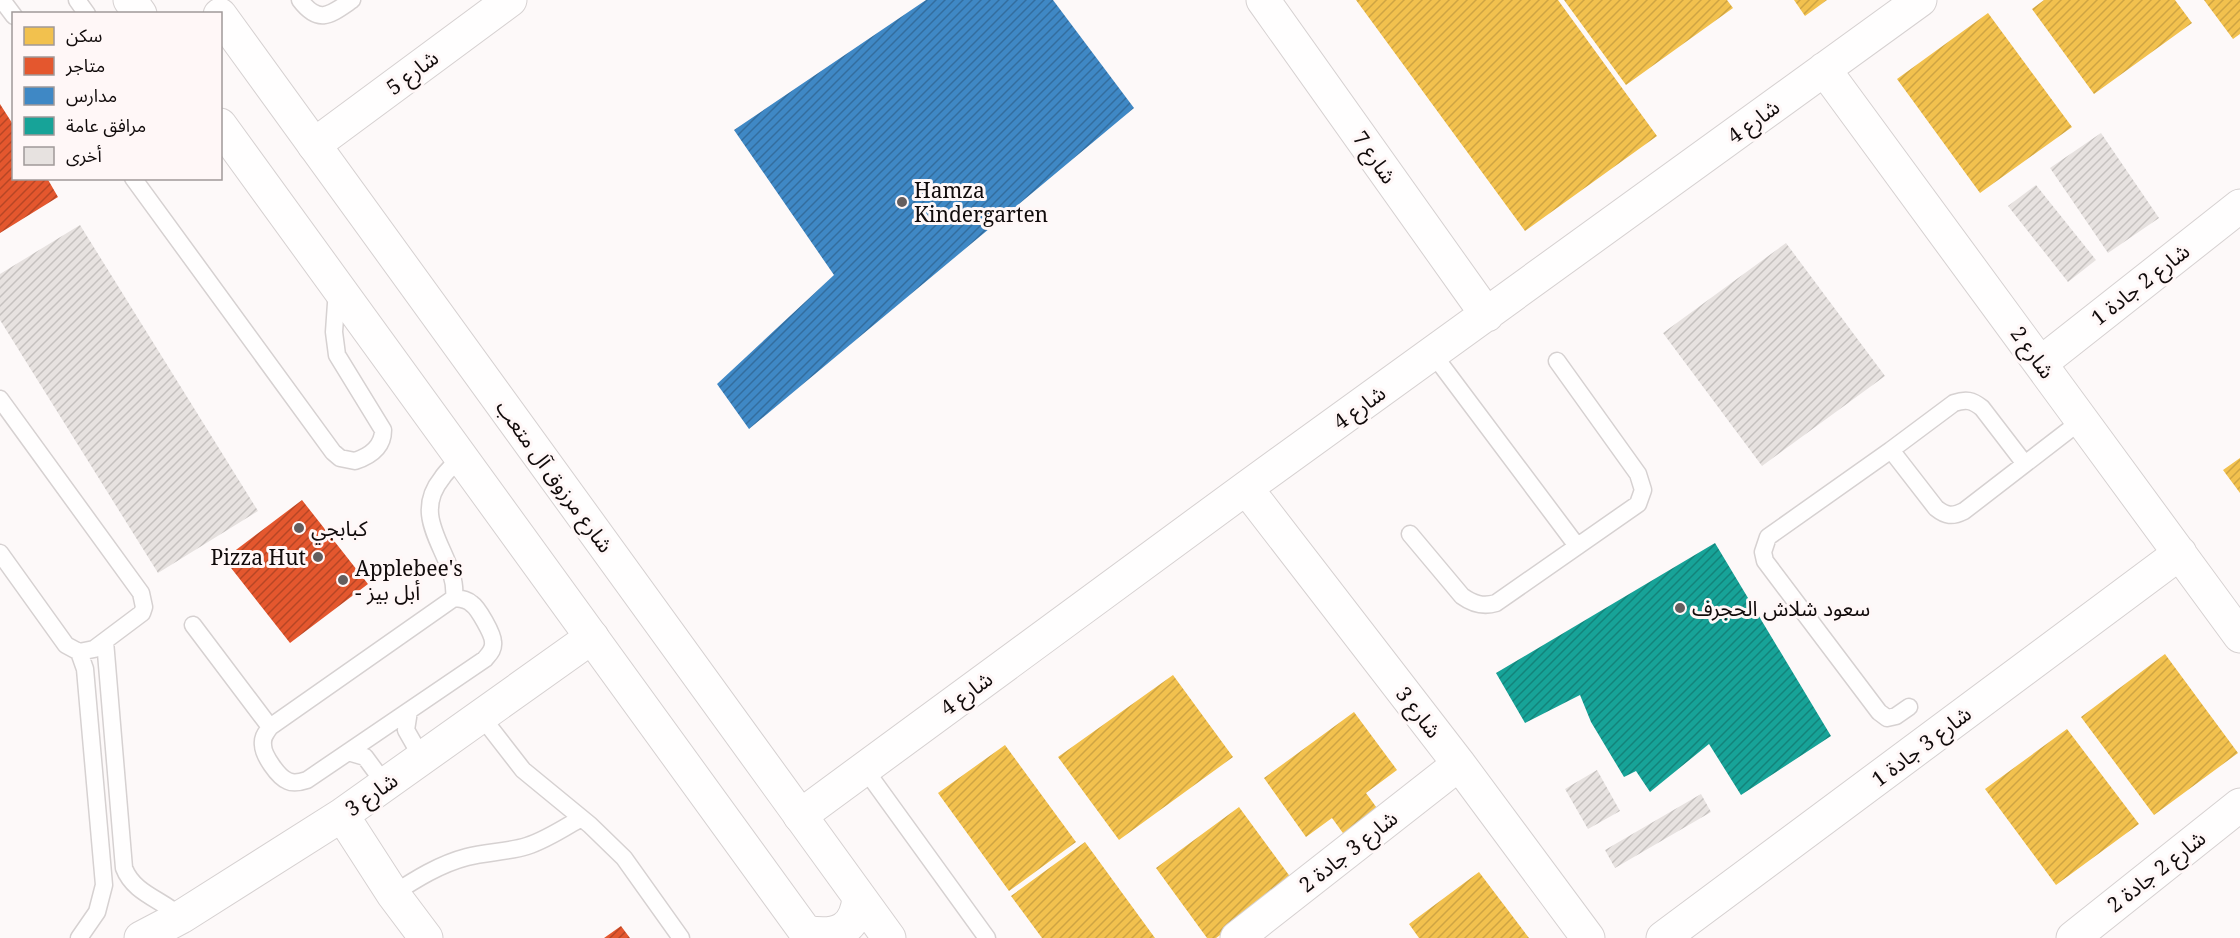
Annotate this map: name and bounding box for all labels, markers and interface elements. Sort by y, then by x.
legend [12,12,222,180]
text: سكن [66,23,102,47]
street label: شارع 5 [380,43,445,102]
text: متاجر [65,53,105,77]
text: مدارس [66,83,117,107]
street label: شارع 4 [1721,93,1786,151]
text: مرافق عامة [66,113,146,137]
street label: شارع 7 [1345,125,1403,190]
text: أخرى [66,143,102,167]
place label: Hamza Kindergarten [914,176,1048,228]
marker: Hamza Kindergarten [895,195,909,209]
street label: شارع 2 جادة 1 [2085,237,2196,333]
street label: شارع 2 [2003,320,2061,385]
street label: شارع 4 [1327,379,1392,437]
street label: شارع مرزوق آل متعب [488,394,620,559]
place label: كبابجي [311,514,368,545]
marker: كبابجي [292,521,306,535]
place label: Pizza Hut [210,543,306,571]
marker: Pizza Hut [311,550,325,564]
place label: Applebee's - أبل بيز [355,554,463,606]
marker: Applebee's - أبل بيز [336,573,350,587]
place label: سعود شلاش الحجرف [1692,594,1870,622]
marker: سعود شلاش الحجرف [1673,601,1687,615]
street label: شارع 4 [934,665,999,723]
street label: شارع 3 [1388,680,1448,745]
street label: شارع 3 جادة 1 [1866,699,1978,794]
street label: شارع 3 [339,766,404,824]
street label: شارع 3 جادة 2 [1293,804,1404,900]
street label: شارع 2 جادة 2 [2101,824,2212,920]

